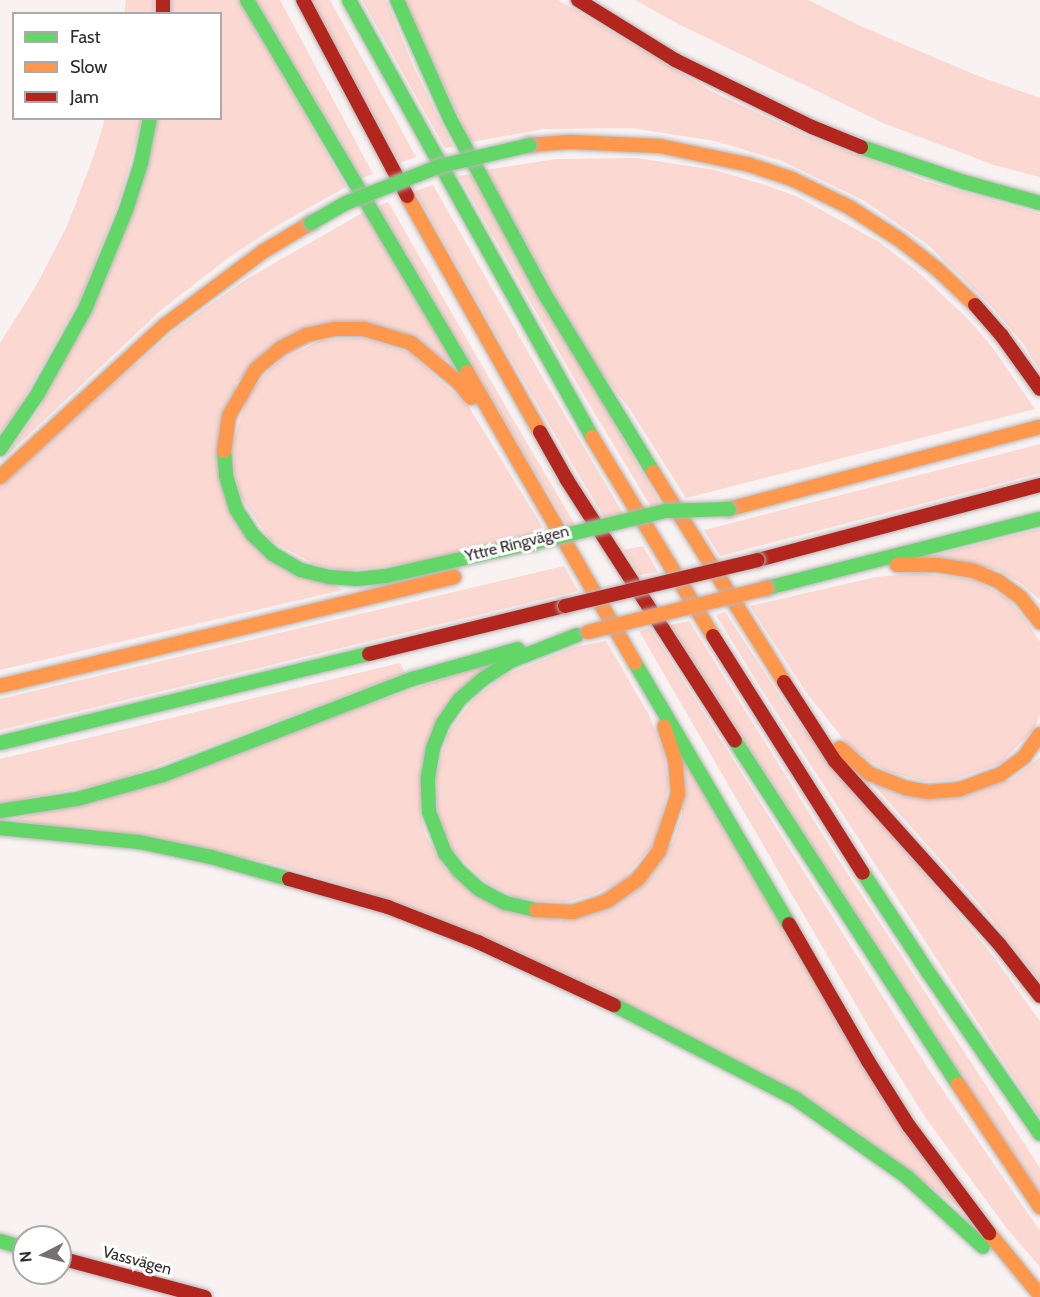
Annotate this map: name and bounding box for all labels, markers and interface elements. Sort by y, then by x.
legend [12,12,222,120]
text: Fast [70,26,101,48]
text: Slow [70,56,107,78]
text: Jam [70,86,99,108]
street label: Yttre Ringvägen [463,522,571,566]
north arrow [12,1225,72,1285]
street label: Vassvägen [100,1243,174,1279]
text: N [16,1250,36,1263]

